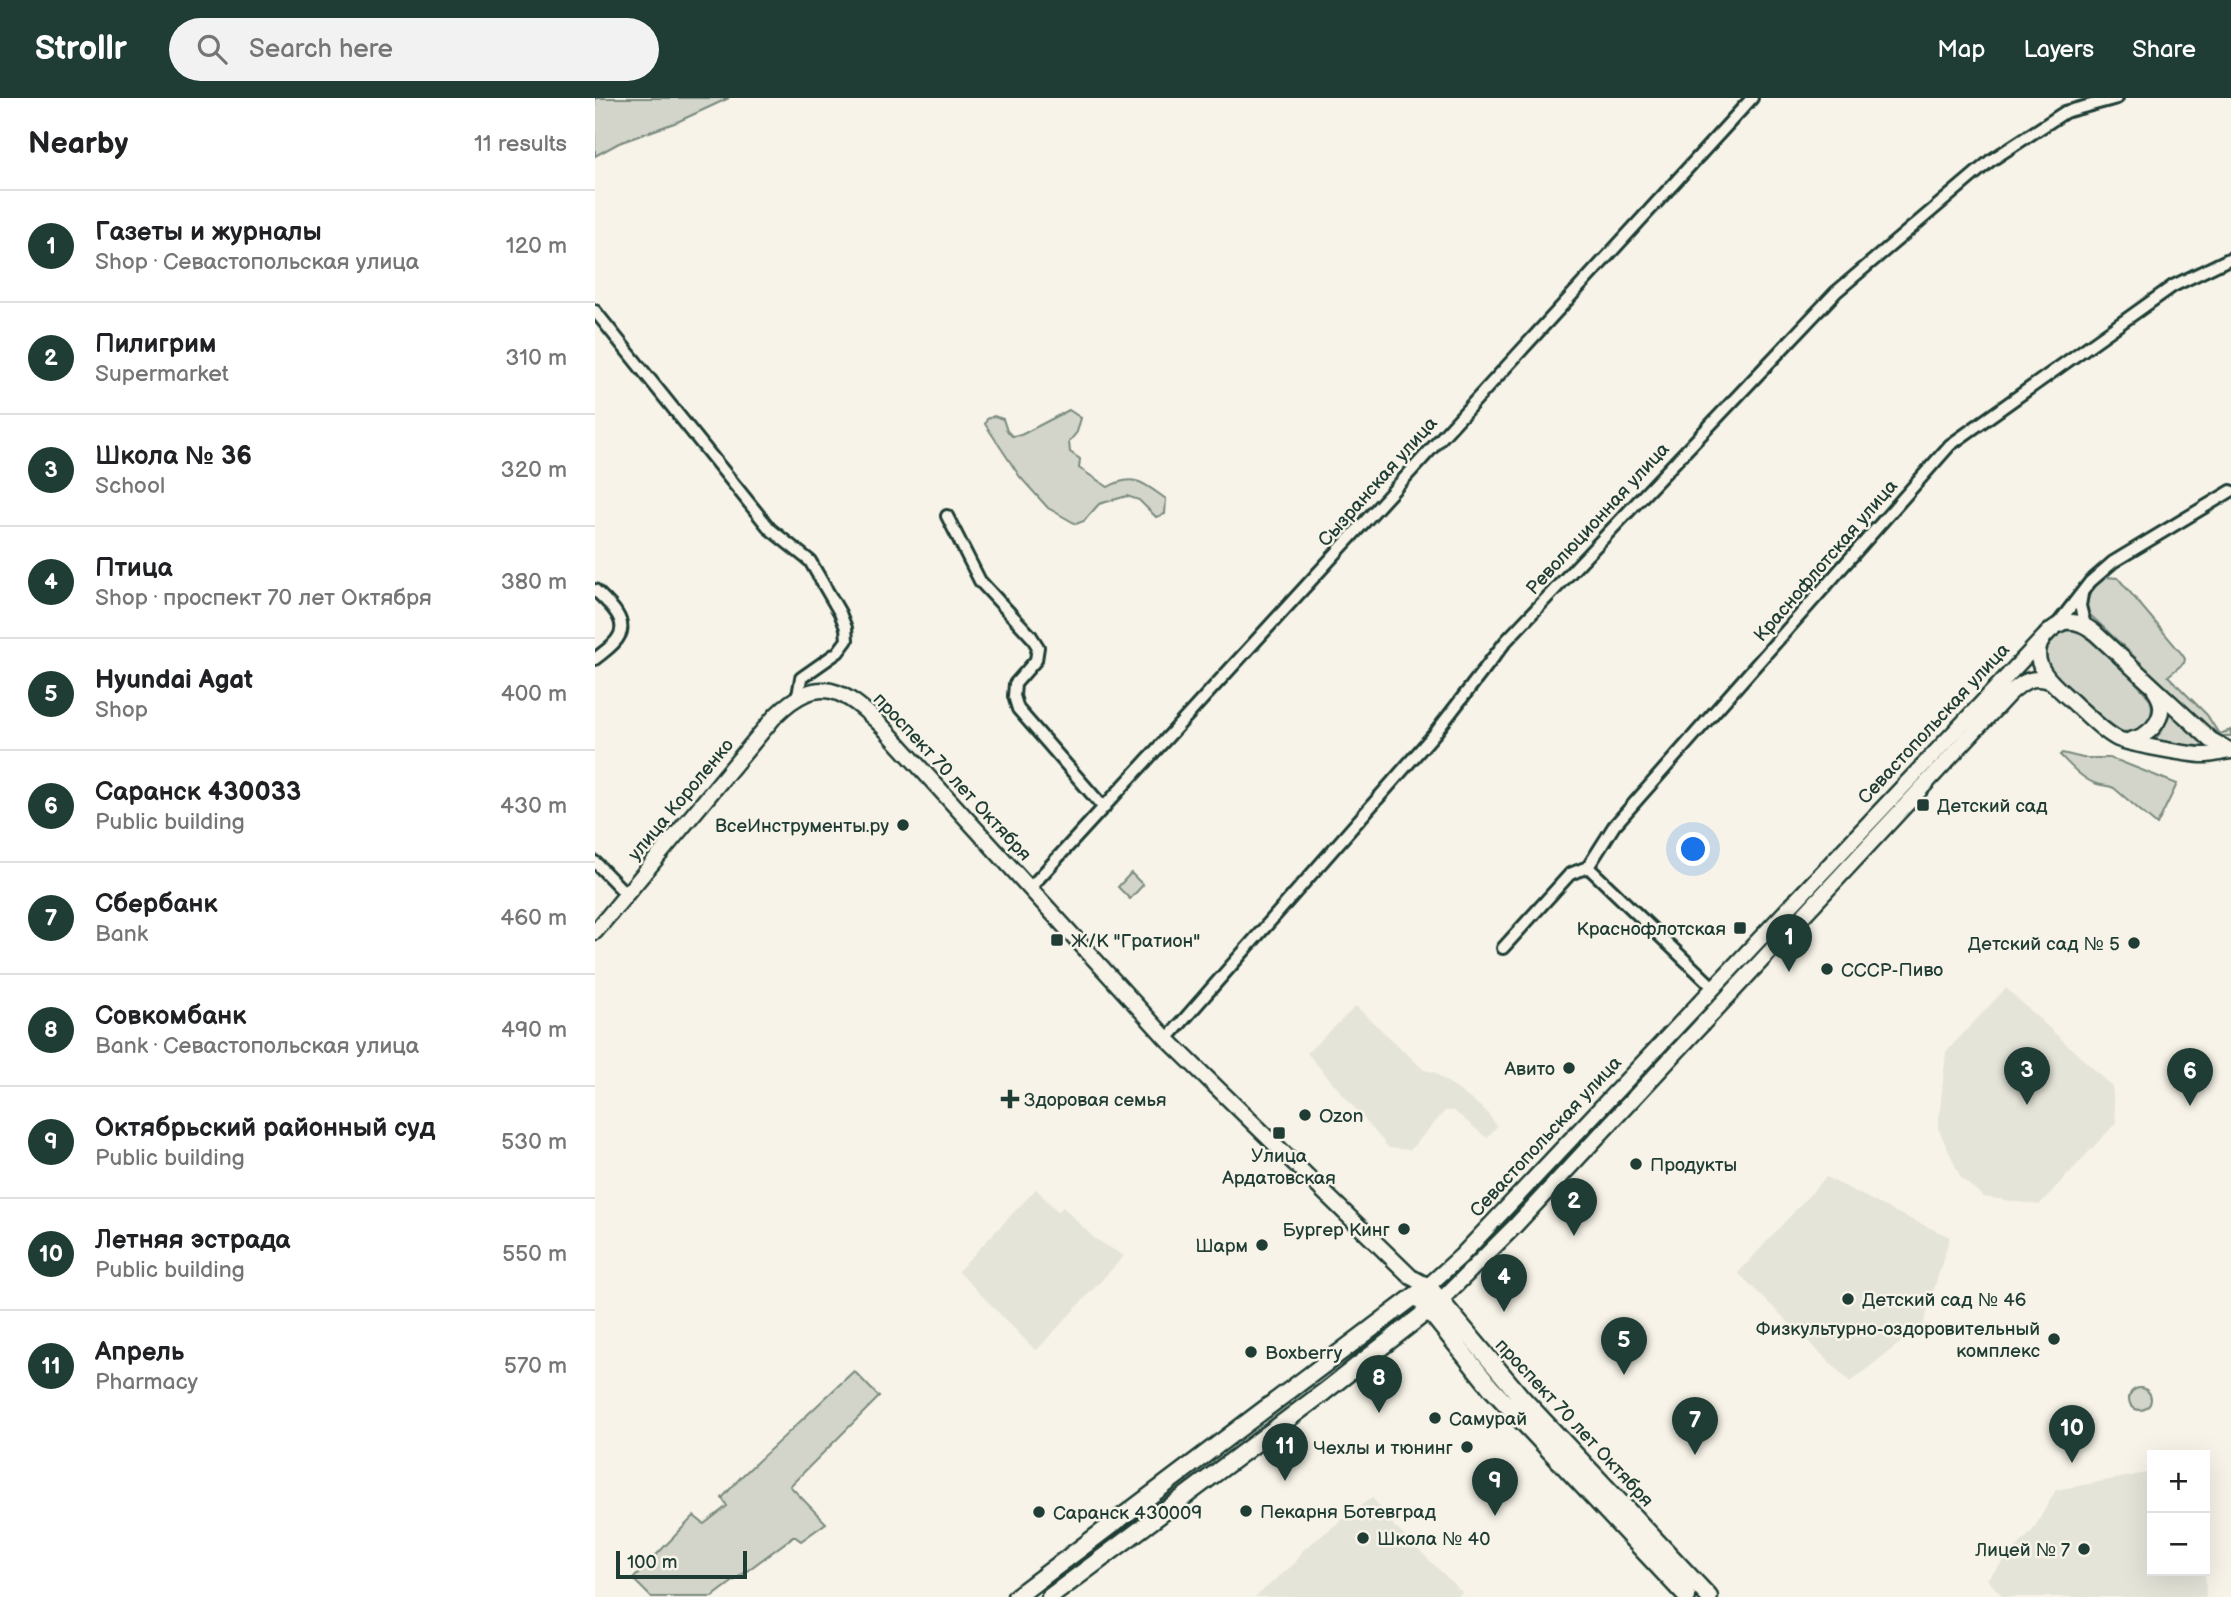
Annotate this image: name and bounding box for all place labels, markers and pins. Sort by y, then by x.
place label: Детский сад [1937,795,2048,818]
marker: Детский сад [1915,797,1931,813]
place label: ВсеИнструменты.ру [715,815,889,838]
marker: ВсеИнструменты.ру [895,817,911,833]
pin: 1 [1766,914,1812,972]
place label: Краснофлотская [1576,918,1726,941]
marker: Краснофлотская [1732,920,1748,936]
place label: Ж/К "Гратион" [1071,930,1200,953]
marker: Ж/К "Гратион" [1049,932,1065,948]
place label: Детский сад № 5 [1968,933,2120,956]
marker: Детский сад № 5 [2126,935,2142,951]
place label: СССР-Пиво [1841,959,1943,982]
marker: СССР-Пиво [1819,961,1835,977]
pin: 3 [2004,1047,2050,1105]
pin: 6 [2167,1048,2213,1106]
place label: Авито [1504,1058,1555,1081]
marker: Авито [1561,1060,1577,1076]
place label: Здоровая семья [1024,1089,1166,1112]
marker: Здоровая семья [1002,1091,1018,1107]
place label: Ozon [1319,1105,1364,1128]
marker: Ozon [1297,1107,1313,1123]
marker: Улица Ардатовская [1271,1125,1287,1141]
place label: Улица Ардатовская [1221,1145,1336,1190]
place label: Продукты [1650,1154,1737,1177]
marker: Продукты [1628,1156,1644,1172]
pin: 2 [1551,1178,1597,1236]
place label: Бургер Кинг [1282,1219,1391,1242]
marker: Бургер Кинг [1396,1221,1412,1237]
place label: Шарм [1195,1235,1248,1258]
marker: Шарм [1254,1237,1270,1253]
pin: 4 [1481,1254,1527,1312]
place label: Детский сад № 46 [1862,1289,2026,1312]
marker: Детский сад № 46 [1840,1291,1856,1307]
pin: 5 [1601,1317,1647,1375]
place label: Физкультурно-оздоровительный комплекс [1756,1318,2041,1363]
marker: Физкультурно-оздоровительный комплекс [2046,1331,2062,1347]
place label: Boxberry [1265,1342,1343,1365]
marker: Boxberry [1243,1344,1259,1360]
pin: 8 [1356,1355,1402,1413]
pin: 7 [1672,1397,1718,1455]
pin: 10 [2049,1405,2095,1463]
place label: Самурай [1449,1408,1527,1431]
marker: Самурай [1427,1410,1443,1426]
pin: 11 [1262,1423,1308,1481]
place label: Чехлы и тюнинг [1313,1437,1454,1460]
marker: Чехлы и тюнинг [1459,1439,1475,1455]
pin: 9 [1472,1458,1518,1516]
place label: Пекарня Ботевград [1260,1501,1436,1524]
place label: Саранск 430009 [1053,1502,1202,1525]
marker: Пекарня Ботевград [1238,1503,1254,1519]
marker: Саранск 430009 [1031,1504,1047,1520]
place label: Школа № 40 [1377,1528,1490,1551]
marker: Школа № 40 [1355,1530,1371,1546]
place label: Лицей № 7 [1974,1539,2071,1562]
marker: Лицей № 7 [2076,1541,2092,1557]

